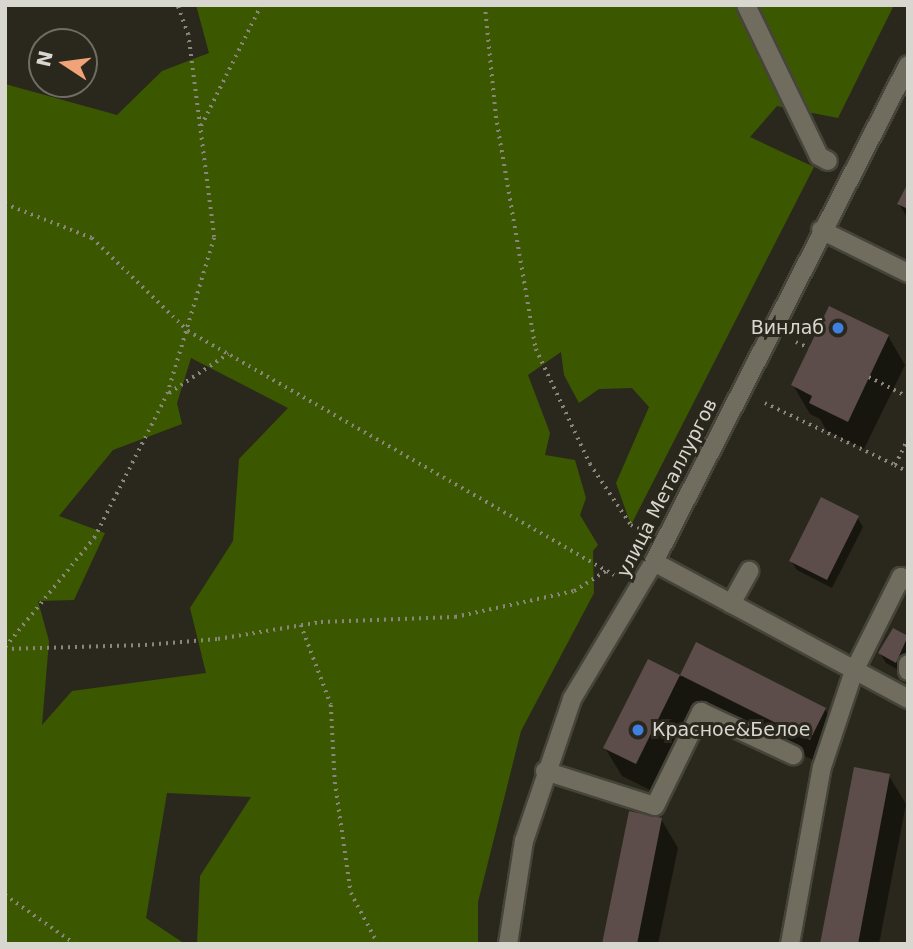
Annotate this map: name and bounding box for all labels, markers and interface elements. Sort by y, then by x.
north arrow [28,28,98,98]
text: N [32,49,57,69]
place label: Винлаб [751,317,824,339]
marker: Винлаб [830,320,846,336]
street label: улица Металлургов [612,395,722,581]
place label: Красное&Белое [652,719,810,741]
marker: Красное&Белое [630,722,646,738]

